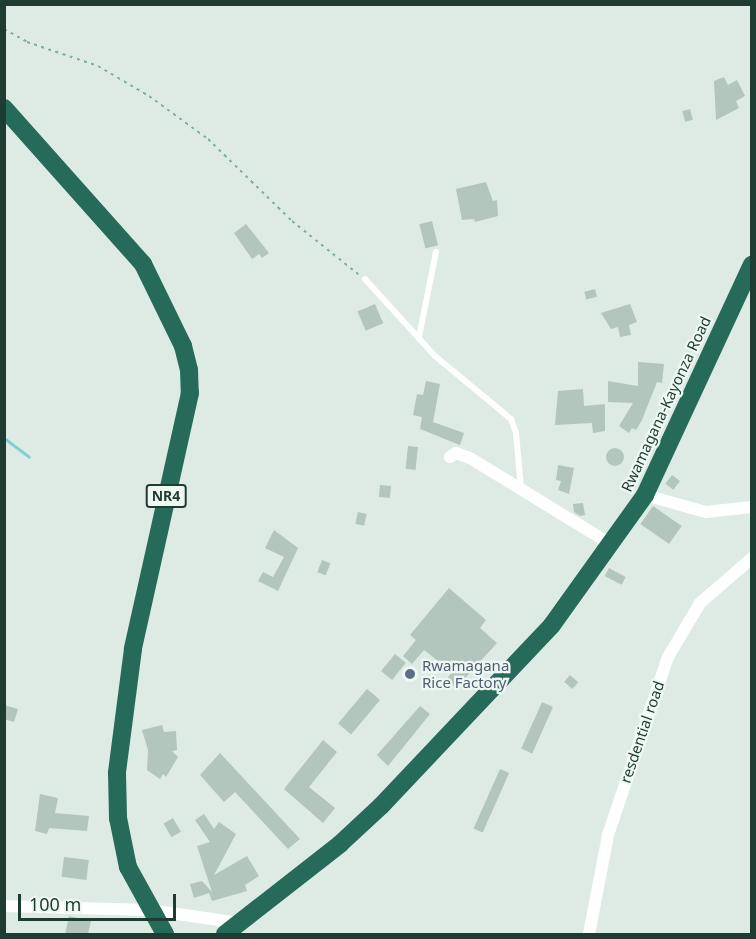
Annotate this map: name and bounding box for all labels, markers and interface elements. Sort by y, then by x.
street label: Rwamagana-Kayonza Road [617,314,715,494]
road number: NR4 [145,485,187,507]
place label: Rwamagana Rice Factory [422,656,509,691]
marker: Rwamagana Rice Factory [403,667,417,681]
street label: resdential road [616,679,668,785]
scale bar [21,882,178,920]
text: 100 m [29,892,81,916]

